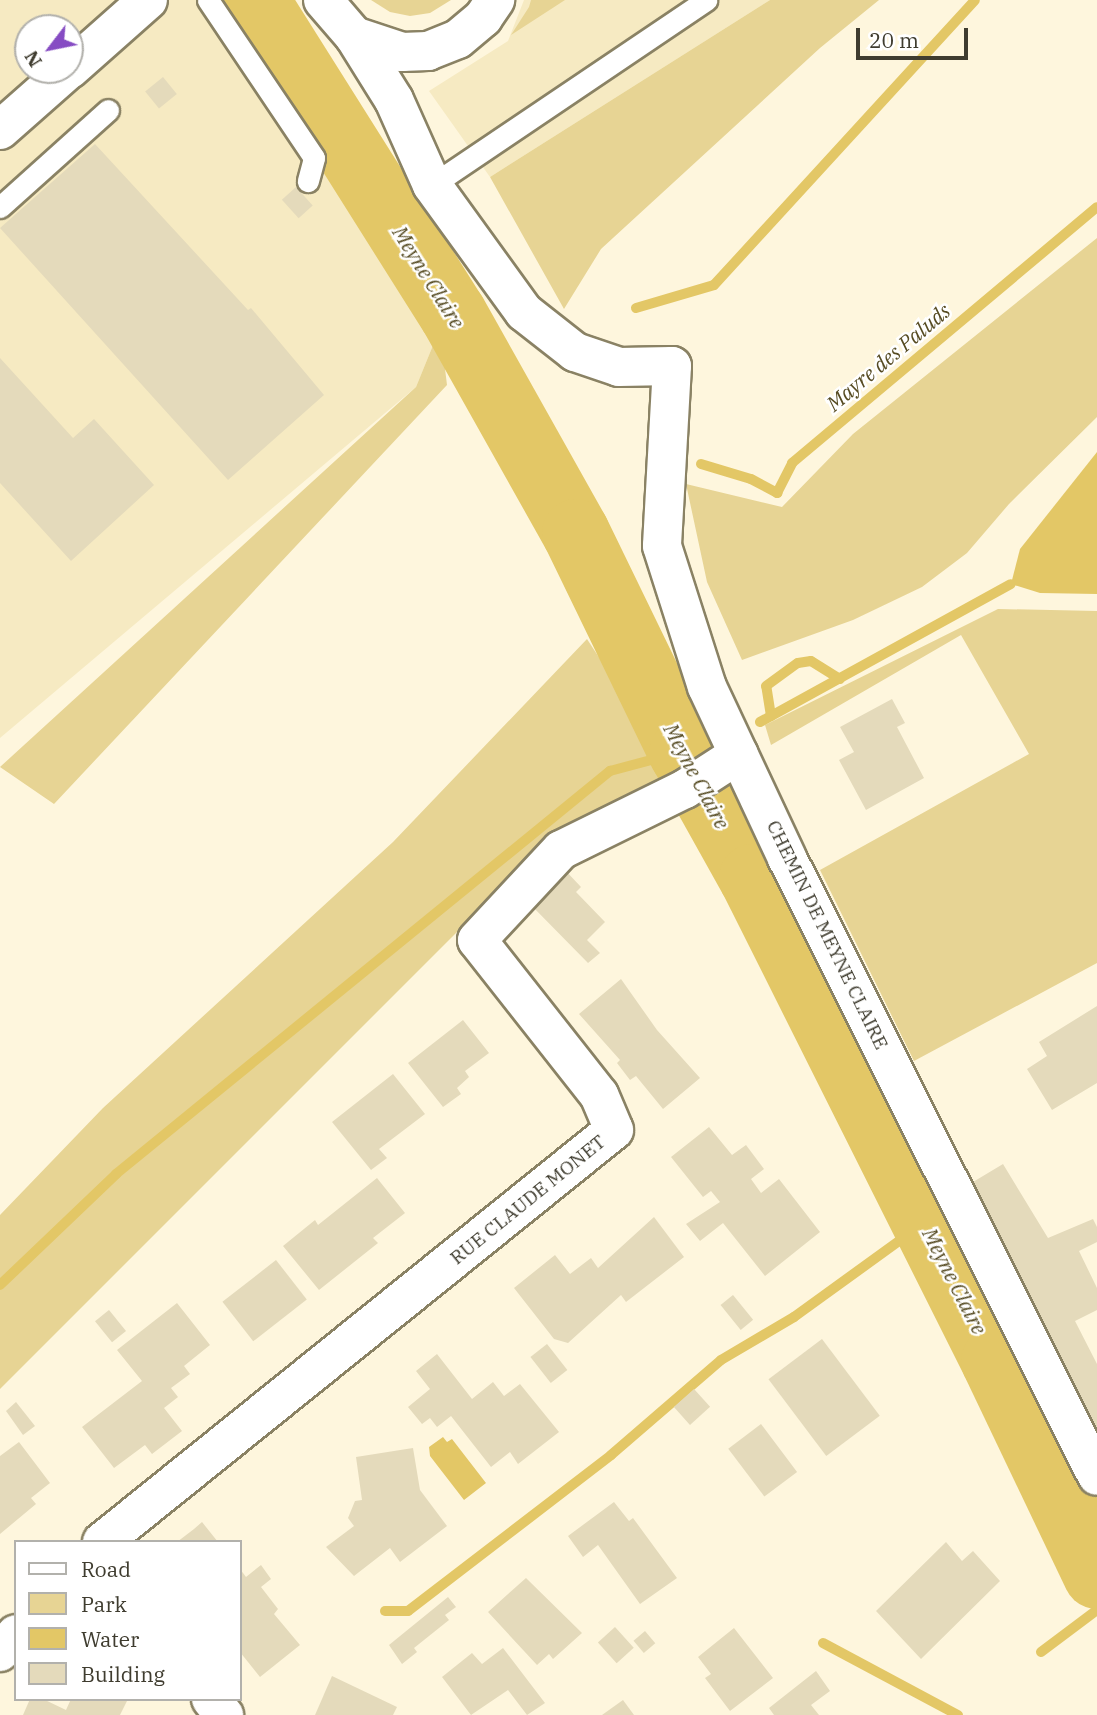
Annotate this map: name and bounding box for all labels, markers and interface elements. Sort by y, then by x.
north arrow [14,14,84,84]
scale bar [859,14,971,58]
text: 20 m [869,26,919,54]
text: N [19,46,47,72]
water label: Meyne Claire [388,221,470,333]
water label: Mayre des Paluds [821,298,955,416]
water label: Meyne Claire [659,719,735,833]
street label: CHEMIN DE MEYNE CLAIRE [762,817,892,1053]
street label: RUE CLAUDE MONET [446,1130,610,1270]
water label: Meyne Claire [917,1224,993,1338]
legend [14,1540,242,1701]
text: Road [81,1555,131,1583]
text: Park [81,1590,127,1618]
text: Water [81,1625,139,1653]
text: Building [81,1660,165,1688]

